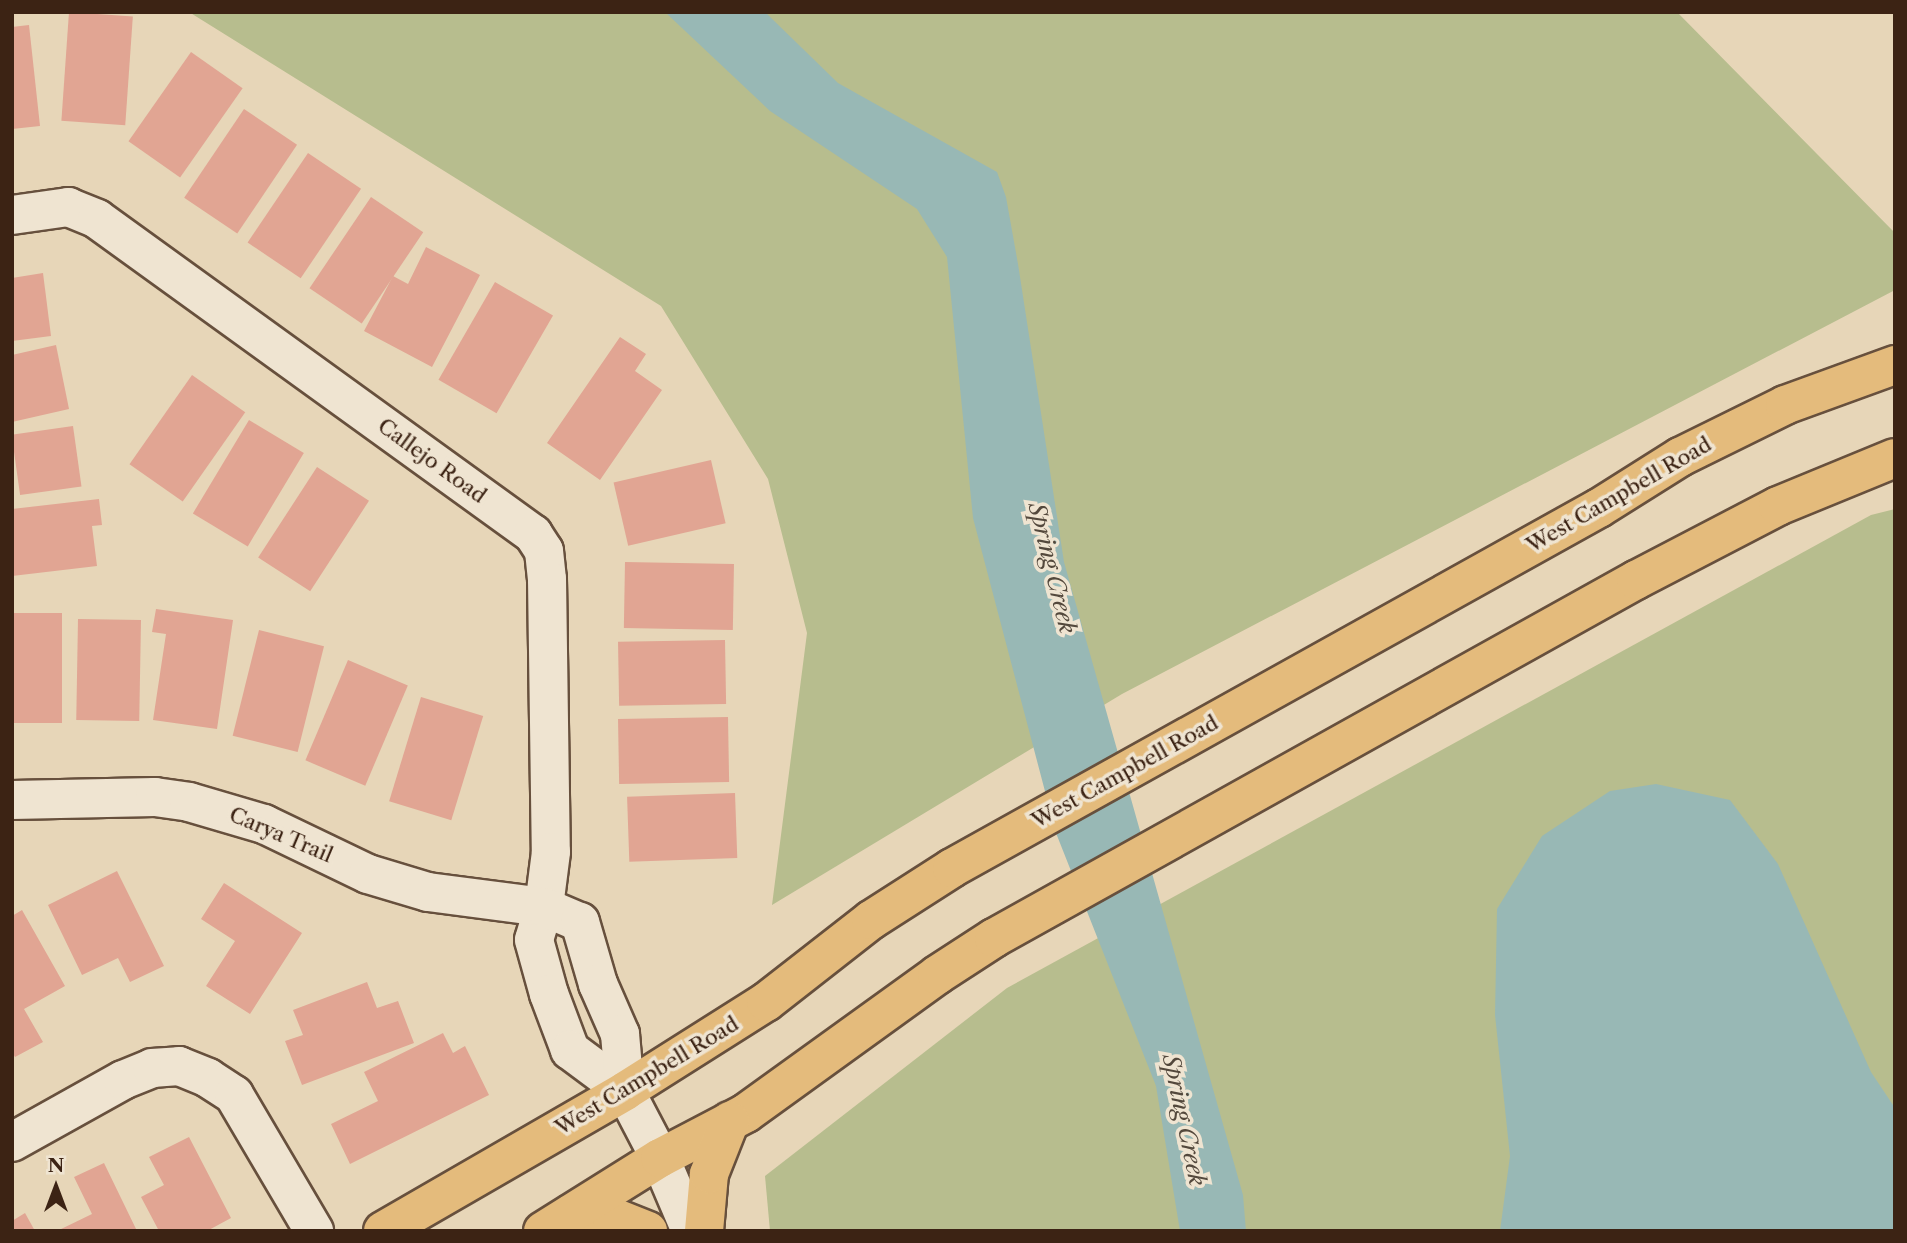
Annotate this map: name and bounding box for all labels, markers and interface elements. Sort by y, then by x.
street label: Callejo Road [373,413,491,509]
street label: West Campbell Road [1522,432,1716,558]
water label: Spring Creek [1022,500,1082,636]
street label: West Campbell Road [1027,710,1223,834]
street label: Carya Trail [225,802,337,868]
street label: West Campbell Road [551,1011,743,1141]
water label: Spring Creek [1157,1052,1211,1188]
north arrow [21,1152,91,1222]
text: N [48,1154,64,1177]

